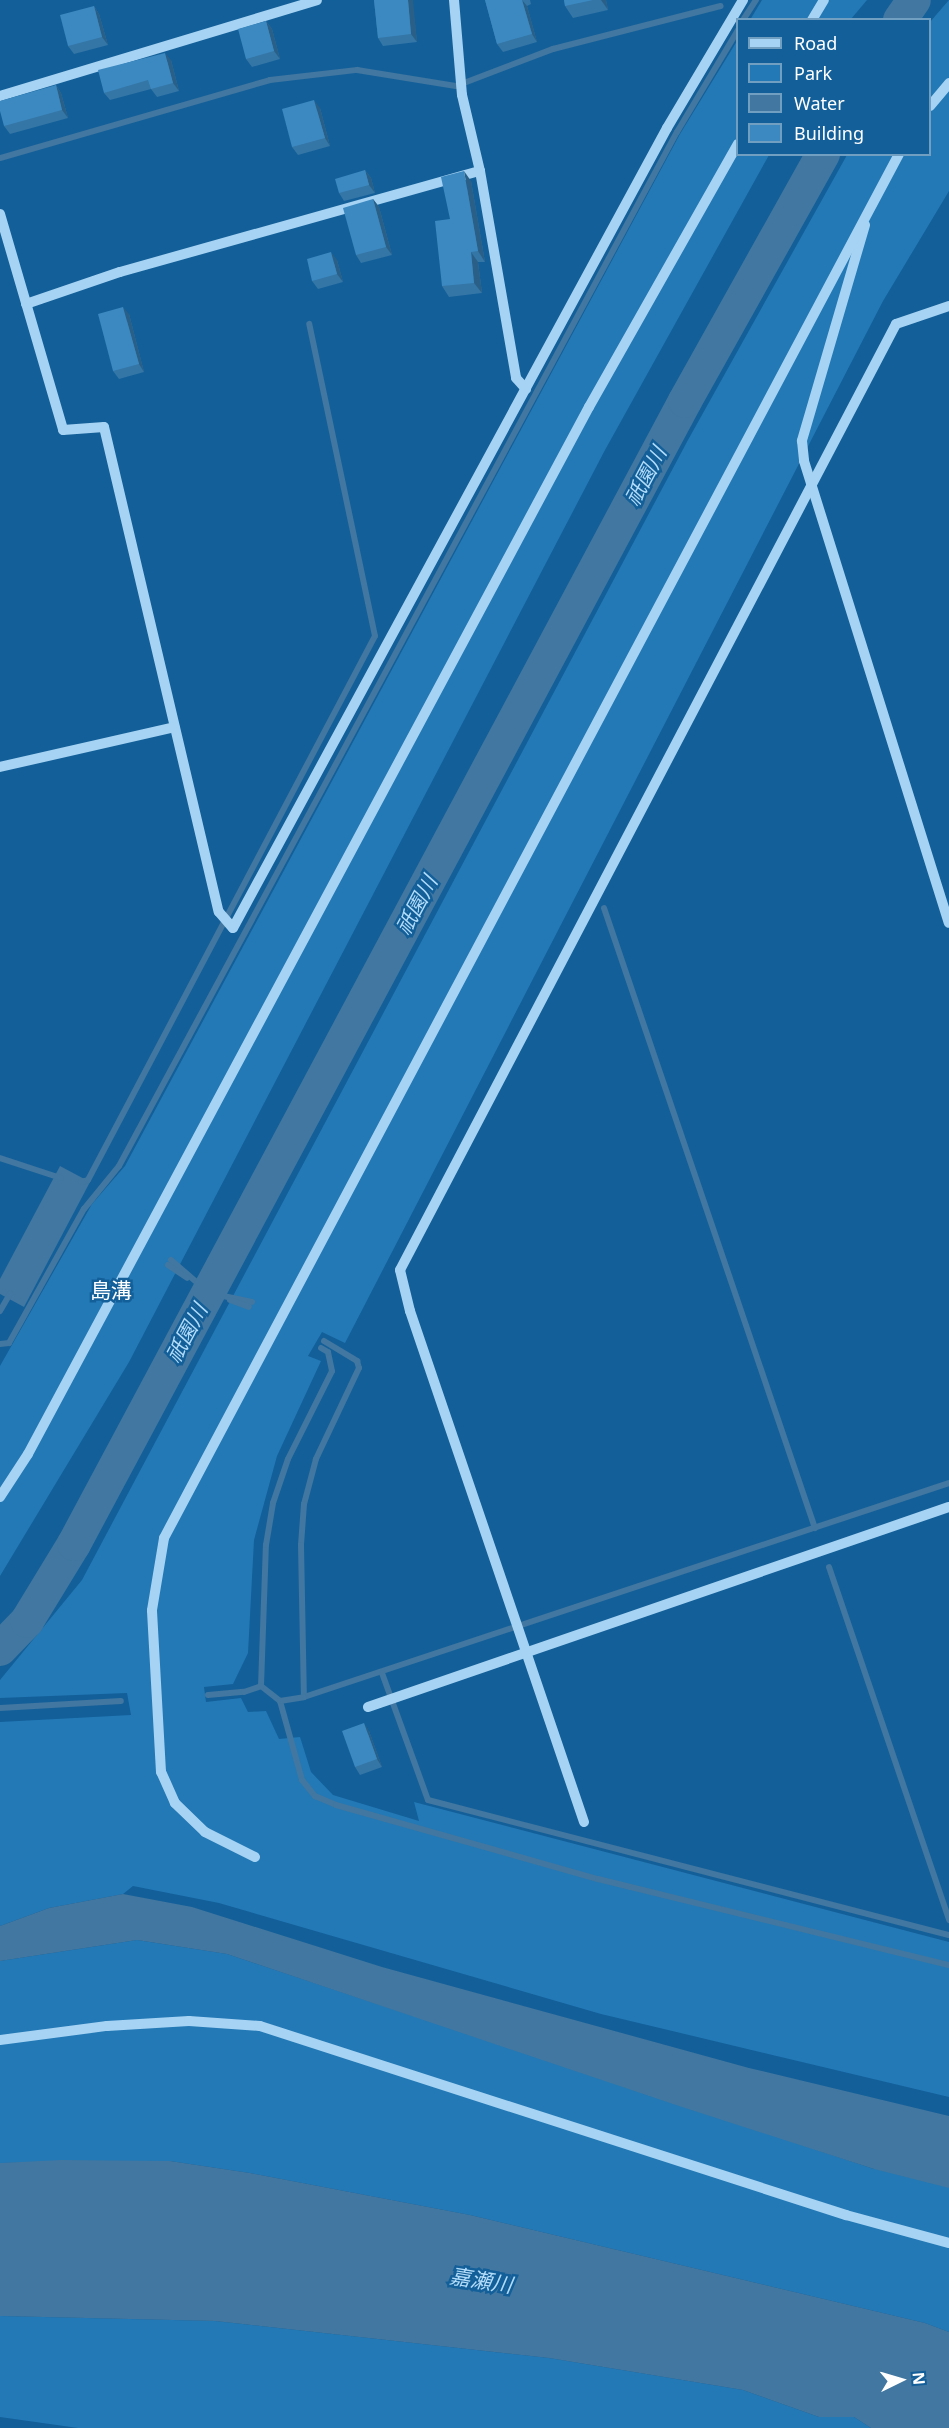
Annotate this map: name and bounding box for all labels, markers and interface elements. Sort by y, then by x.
legend [736,18,931,156]
text: Road [794,31,837,55]
text: Park [794,61,832,85]
text: Water [794,91,845,115]
text: Building [794,121,864,145]
water label: 祇園川 [619,442,671,510]
water label: 祇園川 [390,871,442,939]
district label: 島溝 [90,1277,132,1303]
water label: 祇園川 [160,1299,212,1367]
water label: 嘉瀬川 [448,2263,514,2297]
north arrow [871,2350,931,2410]
text: N [907,2371,930,2386]

